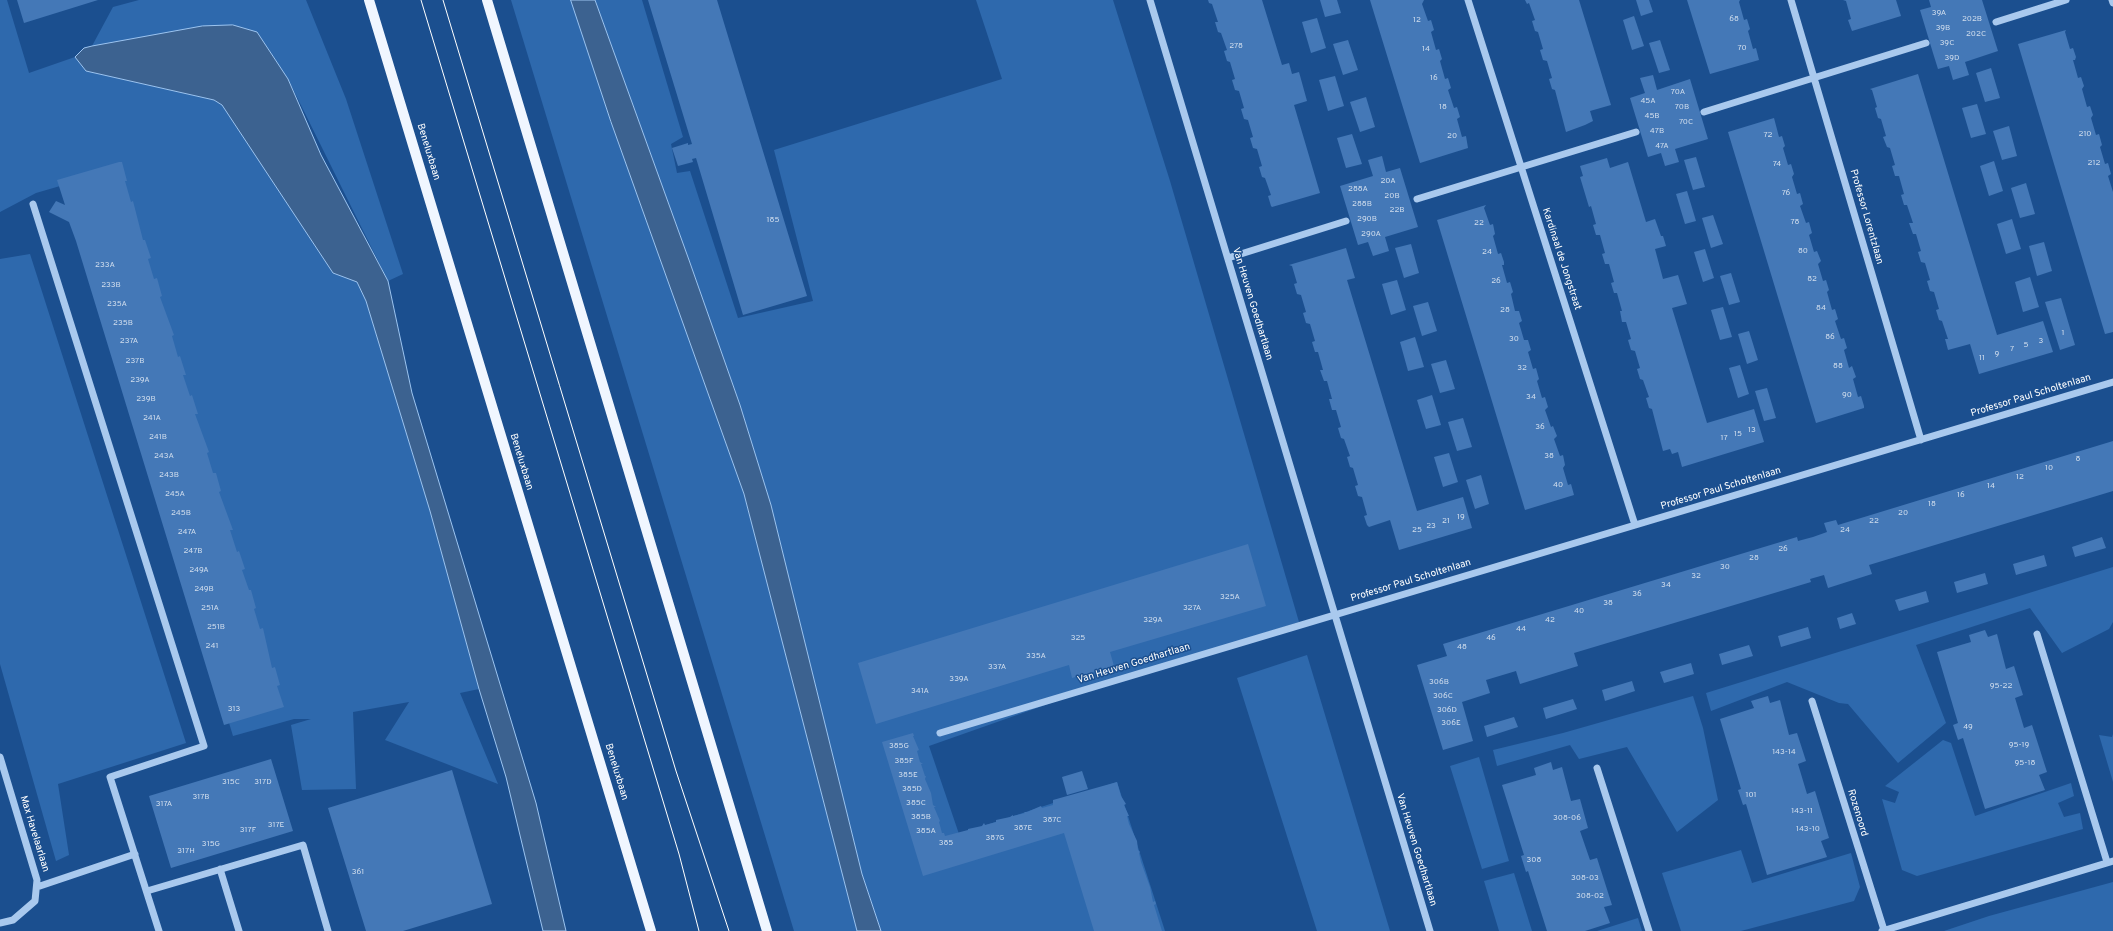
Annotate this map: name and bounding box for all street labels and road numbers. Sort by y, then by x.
street label: Beneluxbaan [414,122,442,182]
street label: Professor Lorentzlaan [1847,168,1885,266]
street label: Kardinaal de Jongstraat [1539,207,1583,311]
street label: Van Heuven Goedhartlaan [1229,246,1275,362]
street label: Professor Paul Scholtenlaan [1969,372,2093,420]
street label: Beneluxbaan [507,432,535,492]
street label: Professor Paul Scholtenlaan [1659,465,1783,513]
street label: Professor Paul Scholtenlaan [1349,557,1473,605]
street label: Van Heuven Goedhartlaan [1076,641,1192,687]
street label: Beneluxbaan [602,742,630,802]
street label: Rozenoord [1844,788,1870,838]
street label: Van Heuven Goedhartlaan [1393,792,1439,908]
street label: Max Havelaarlaan [17,794,51,874]

